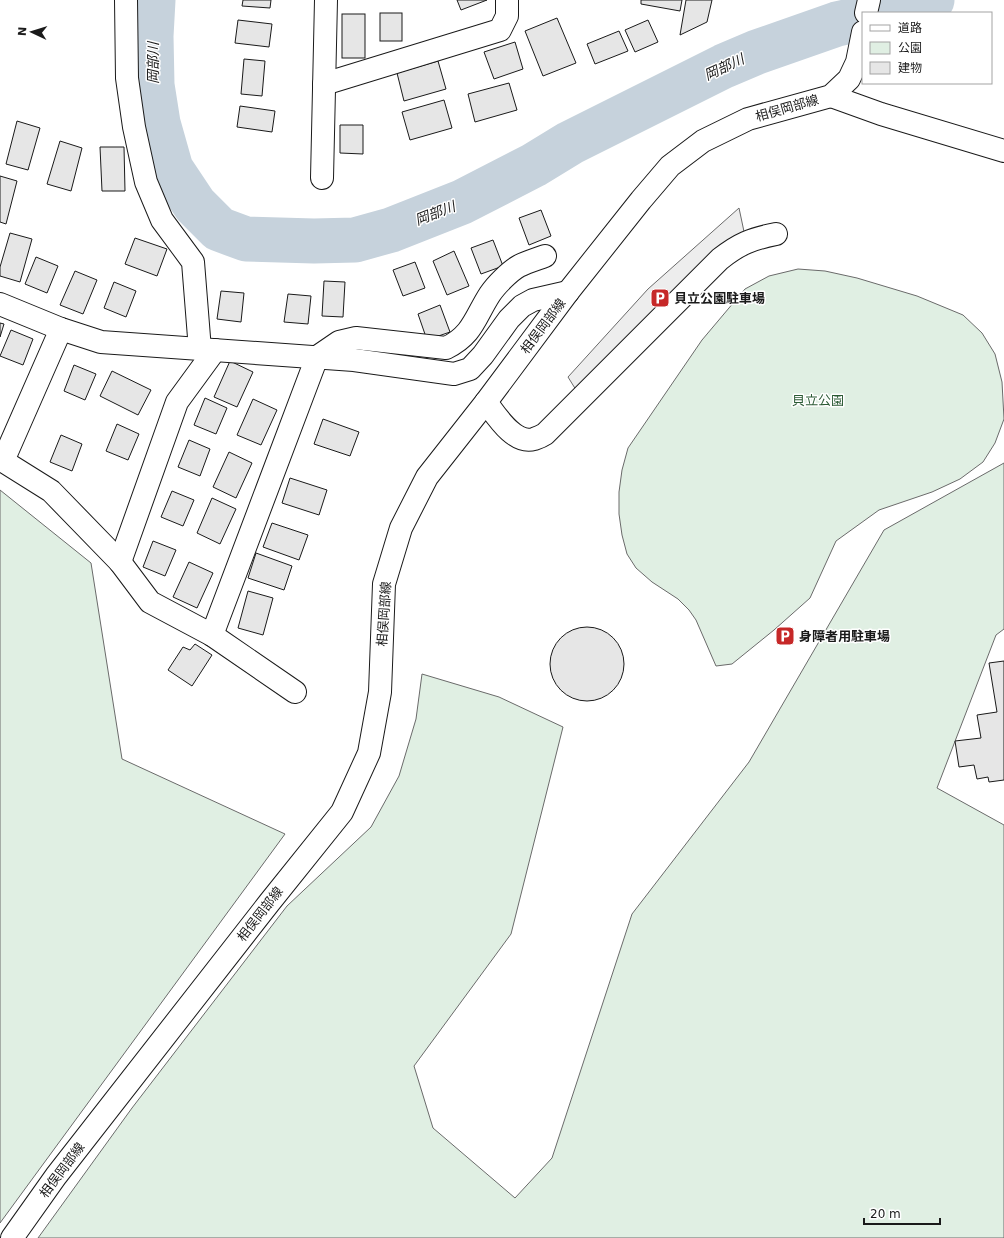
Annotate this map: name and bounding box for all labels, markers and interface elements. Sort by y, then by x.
north arrow [12,12,52,52]
legend [862,12,992,84]
text: 道路 [898,21,922,35]
text: N [16,26,29,36]
water label: 岡部川 [145,40,161,84]
text: 公園 [898,41,922,55]
water label: 岡部川 [702,50,748,83]
text: 建物 [898,61,922,75]
street label: 相俣岡部線 [754,92,820,124]
water label: 岡部川 [413,197,459,228]
parking icon: 貝立公園駐車場 [649,287,671,309]
place label: 貝立公園駐車場 [674,291,765,306]
street label: 相俣岡部線 [517,296,569,356]
park label: 貝立公園 [792,393,844,408]
street label: 相俣岡部線 [374,581,394,647]
parking icon: 身障者用駐車場 [774,625,796,647]
place label: 身障者用駐車場 [799,629,890,644]
street label: 相俣岡部線 [234,884,286,944]
street label: 相俣岡部線 [36,1140,88,1200]
scale bar [864,1200,940,1226]
text: 20 m [870,1207,901,1221]

